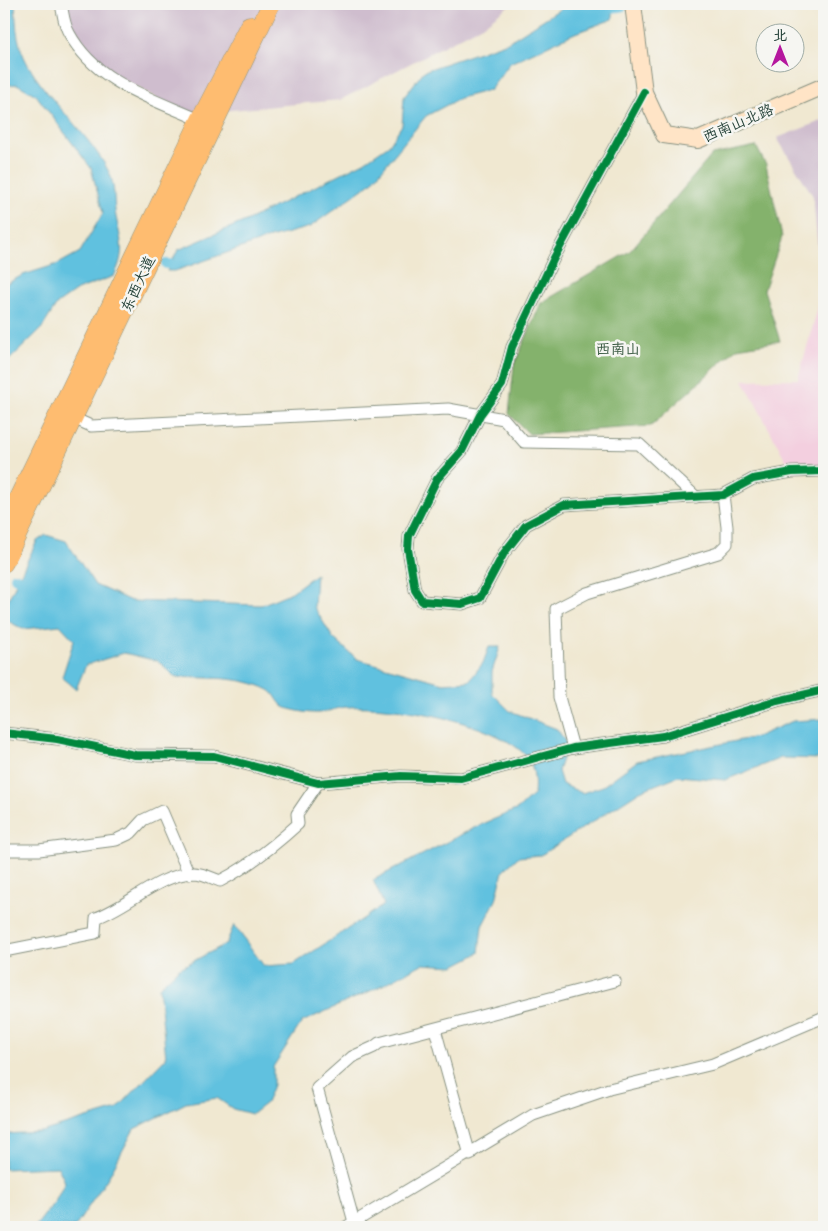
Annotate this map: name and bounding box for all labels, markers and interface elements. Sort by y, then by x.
north arrow [756,22,806,72]
text: 北 [773,29,787,46]
street label: 西南山北路 [700,101,777,148]
street label: 东西大道 [119,254,161,316]
park label: 西南山 [595,341,641,360]

